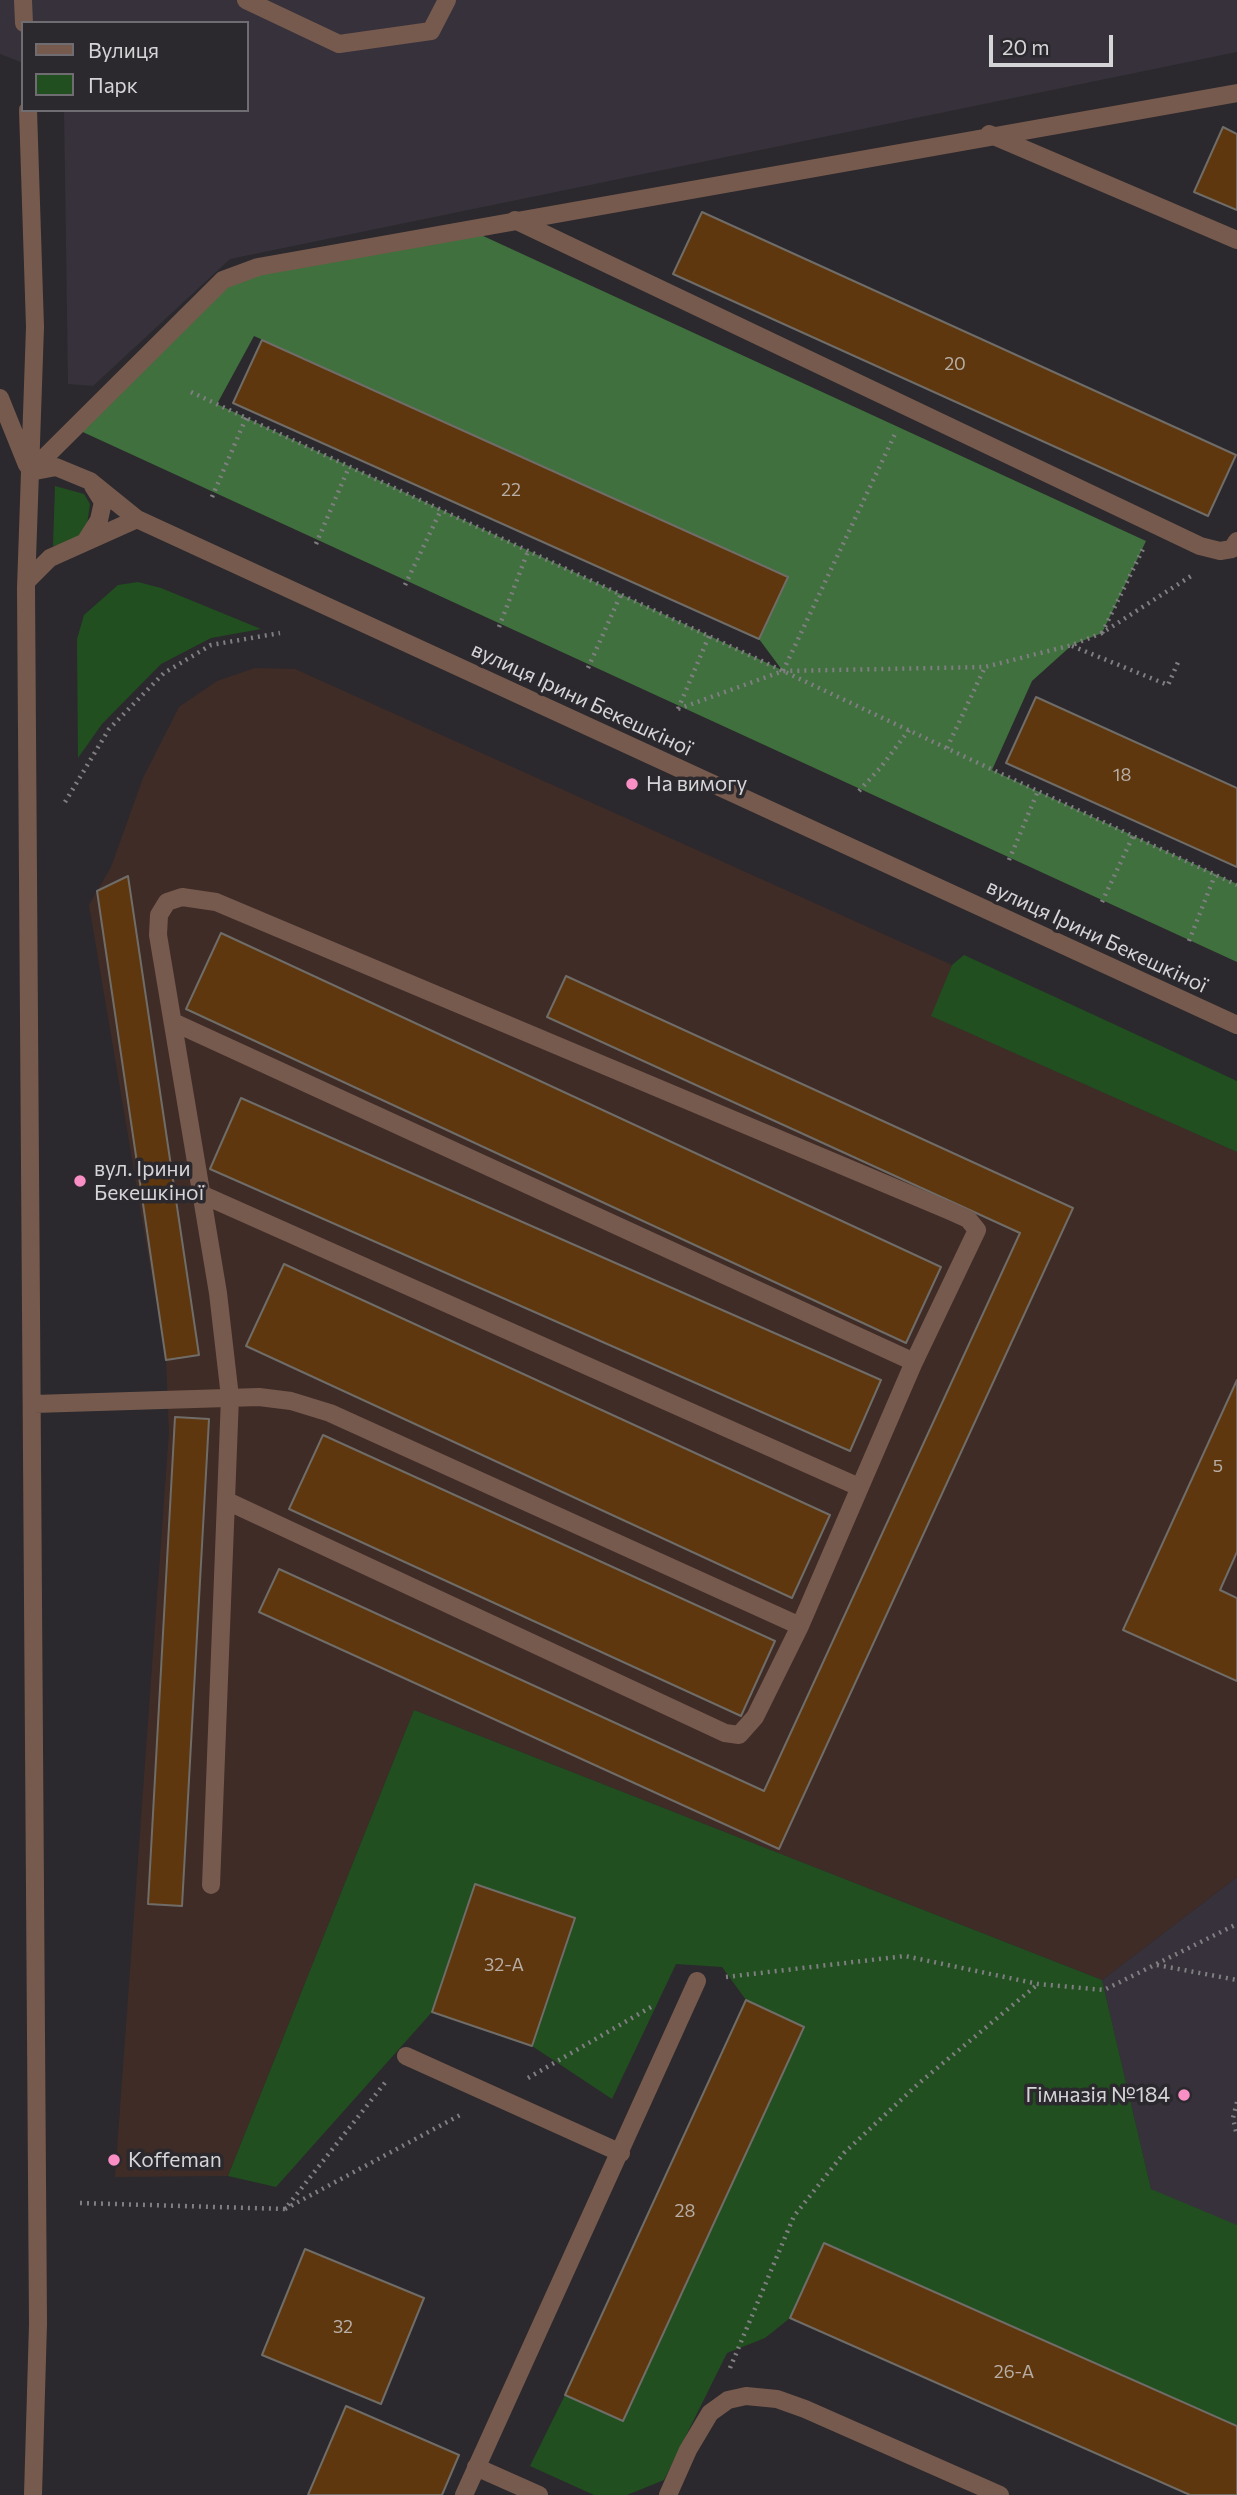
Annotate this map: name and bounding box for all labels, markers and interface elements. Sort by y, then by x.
legend [21,21,248,112]
scale bar [992,21,1116,65]
text: 20 m [1002,34,1050,59]
text: Вулиця [88,37,159,62]
text: Парк [88,72,138,97]
house number: 20 [944,353,966,375]
house number: 22 [501,479,521,501]
street label: вулиця Ірини Бекешкіної [467,637,697,761]
house number: 18 [1113,764,1131,786]
place label: На вимогу [646,771,747,797]
marker: На вимогу [624,776,640,792]
street label: вулиця Ірини Бекешкіної [982,874,1212,998]
place label: вул. Ірини Бекешкіної [94,1156,204,1206]
marker: вул. Ірини Бекешкіної [72,1173,88,1189]
house number: 5 [1213,1455,1223,1477]
house number: 32-А [484,1954,524,1976]
place label: Гімназія №184 [1025,2082,1170,2108]
marker: Гімназія №184 [1176,2087,1192,2103]
place label: Koffeman [128,2147,222,2173]
marker: Koffeman [106,2152,122,2168]
house number: 28 [675,2200,695,2222]
house number: 32 [333,2316,353,2338]
house number: 26-А [994,2361,1034,2383]

